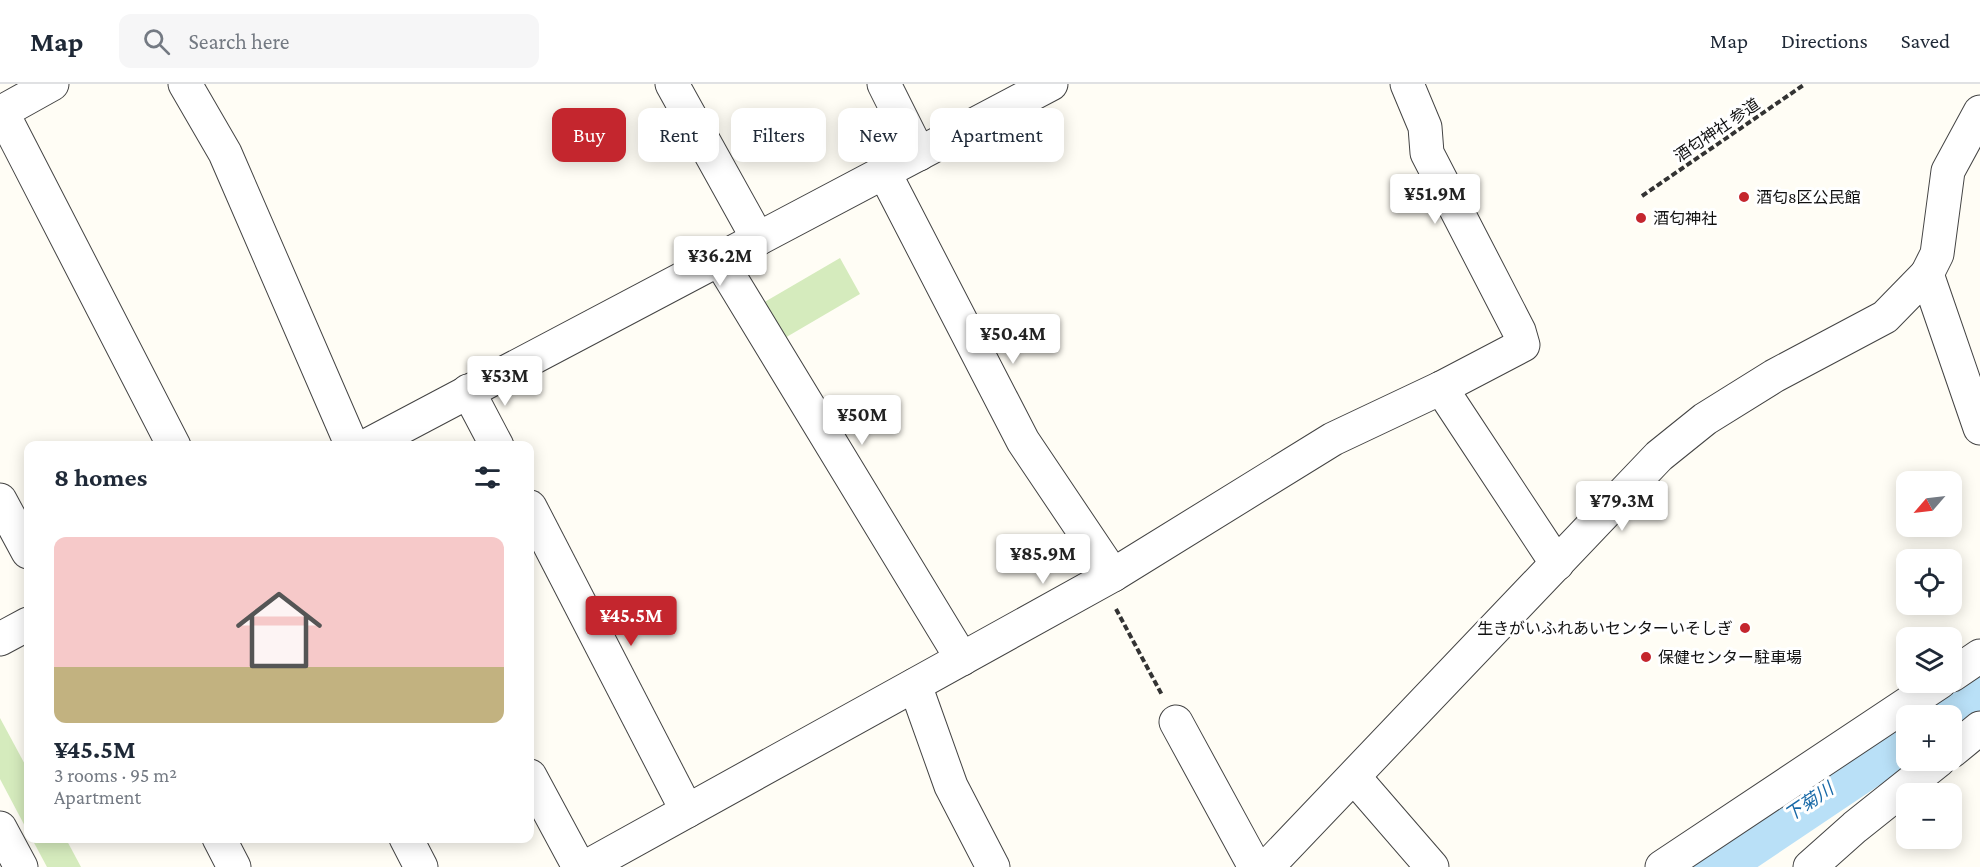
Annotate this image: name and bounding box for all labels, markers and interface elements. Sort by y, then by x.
search box [119,14,539,68]
icon: search [140,25,173,58]
text: Map [30,26,83,57]
text: Search here [188,29,289,54]
text: Map [1710,29,1748,53]
text: Directions [1781,29,1868,53]
text: Saved [1901,29,1950,53]
street label: 酒匂神社 参道 [1671,95,1763,165]
chip: Buy [552,108,626,162]
chip: Rent [638,108,719,162]
chip: Filters [731,108,826,162]
chip: New [838,108,918,162]
chip: Apartment [930,108,1064,162]
pin: ¥51.9M [1386,174,1484,225]
text: ¥51.9M [1404,182,1466,204]
place label: 酒匂8区公民館 [1756,189,1861,206]
marker: 酒匂8区公民館 [1737,190,1751,204]
place label: 酒匂神社 [1653,210,1717,227]
marker: 酒匂神社 [1634,211,1648,225]
pin: ¥36.2M [671,236,769,287]
text: ¥36.2M [688,244,752,266]
pin: ¥50.4M [964,314,1062,365]
text: ¥50.4M [980,322,1046,344]
pin: ¥53M [469,356,541,407]
text: ¥53M [481,364,529,386]
pin: ¥50M [826,395,898,446]
text: ¥50M [837,403,887,425]
icon: filters [471,461,504,494]
text: 8 homes [54,463,147,492]
north arrow [1896,471,1962,537]
map controls [1896,471,1962,849]
pin: ¥79.3M [1573,481,1671,532]
text: ¥79.3M [1590,489,1654,511]
pin: ¥85.9M [994,534,1092,585]
text: ¥85.9M [1010,542,1076,564]
button: locate [1896,549,1962,615]
icon: home [225,576,333,684]
pin: ¥45.5M [582,596,680,647]
text: ¥45.5M [600,604,662,626]
place label: 生きがいふれあいセンターいそしぎ [1477,620,1733,637]
marker: 生きがいふれあいセンターいそしぎ [1738,621,1752,635]
button: layers [1896,627,1962,693]
place label: 保健センター駐車場 [1658,649,1802,666]
marker: 保健センター駐車場 [1639,650,1653,664]
button: + [1896,705,1962,771]
text: ¥45.5M [54,735,136,764]
text: 3 rooms · 95 m² [54,764,177,786]
water label: 下菊川 [1781,777,1839,825]
button: − [1896,783,1962,849]
text: Apartment [54,786,141,808]

